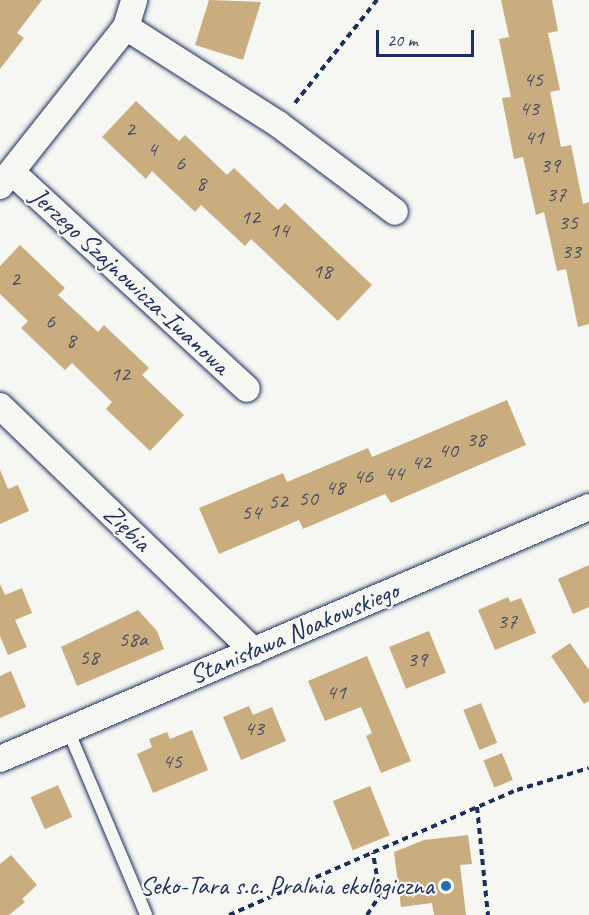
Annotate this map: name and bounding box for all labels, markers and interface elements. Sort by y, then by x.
scale bar [379,18,476,56]
text: 20 m [387,29,418,51]
house number: 45 [523,67,543,93]
house number: 43 [519,96,539,122]
house number: 2 [125,117,135,143]
house number: 41 [524,125,544,151]
house number: 4 [147,137,157,163]
house number: 6 [175,151,185,177]
house number: 39 [540,153,560,179]
house number: 8 [196,171,206,197]
street label: Jerzego Szajnowicza-Iwanowa [24,181,236,381]
house number: 37 [546,182,566,208]
house number: 12 [240,205,260,231]
house number: 35 [558,210,578,236]
house number: 14 [269,218,289,244]
house number: 33 [561,239,581,265]
house number: 18 [312,259,332,285]
house number: 2 [10,267,20,293]
house number: 6 [45,309,55,335]
house number: 8 [66,328,76,354]
house number: 12 [110,362,130,388]
house number: 38 [466,427,486,453]
house number: 40 [438,438,458,464]
house number: 42 [411,450,431,476]
house number: 44 [384,461,404,487]
house number: 46 [353,464,373,490]
house number: 48 [325,475,345,501]
house number: 50 [298,486,318,512]
house number: 52 [268,489,288,515]
street label: Ziębia [97,498,157,558]
house number: 54 [241,500,261,526]
street label: Stanisława Noakowskiego [185,575,403,691]
house number: 37 [497,609,517,635]
house number: 58a [118,627,148,653]
house number: 58 [79,645,99,671]
house number: 39 [407,647,427,673]
house number: 41 [326,680,346,706]
house number: 43 [244,716,264,742]
house number: 45 [162,749,182,775]
place label: Seko-Tara s.c. Pralnia ekologiczna [140,870,434,902]
marker: Seko-Tara s.c. Pralnia ekologiczna [439,879,453,893]

